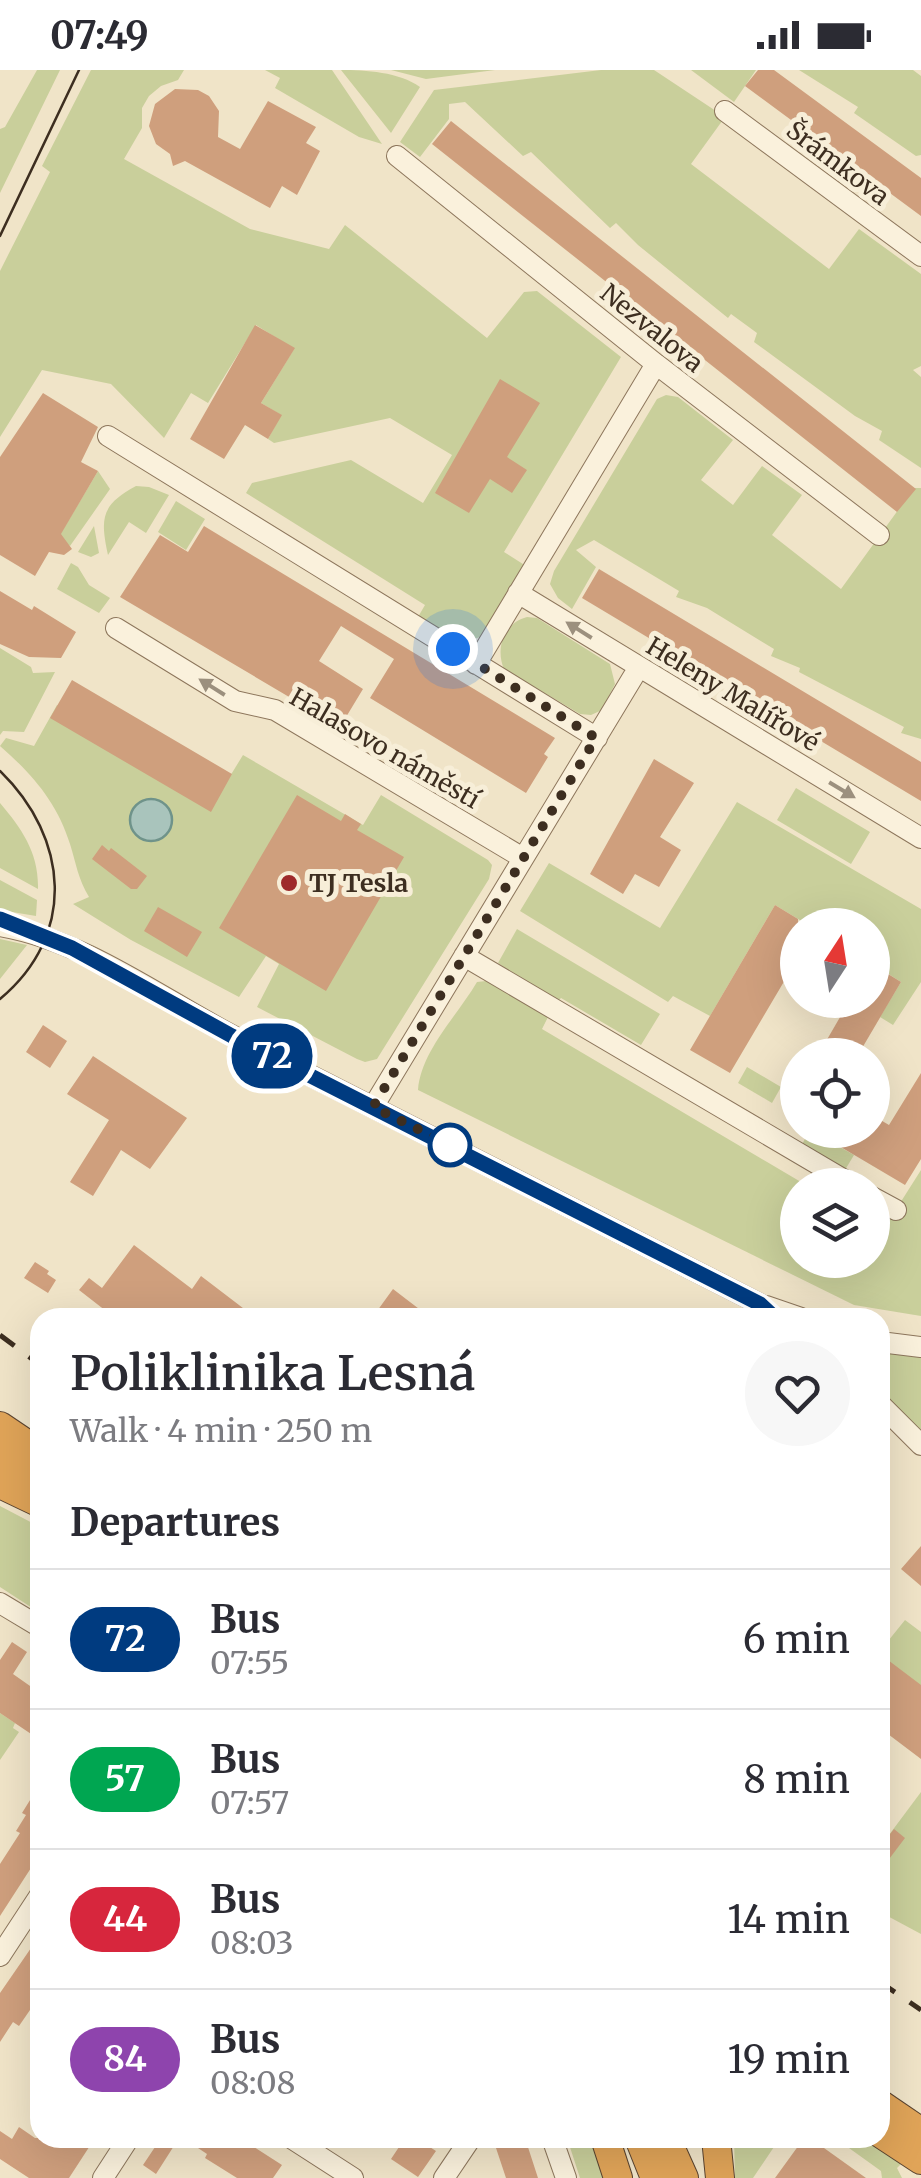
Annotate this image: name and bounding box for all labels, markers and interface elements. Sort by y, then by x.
text: 07:49 [50,12,149,59]
street label: Šrámkova [780,114,896,212]
street label: Nezvalova [594,277,710,379]
one-way arrow [565,622,593,639]
your location [428,624,478,674]
street label: Heleny Malířové [641,630,825,758]
one-way arrow [199,678,226,697]
street label: Halasovo náměstí [284,681,487,816]
one-way arrow [828,781,856,798]
place label: TJ Tesla [309,867,408,899]
marker: TJ Tesla [278,872,300,894]
north arrow [780,908,890,1018]
map controls [780,908,890,1278]
line badge: 72 [227,1024,317,1088]
text: 72 [251,1034,293,1078]
button: locate [780,1038,890,1148]
unlabelled marker [429,1124,471,1166]
button: layers [780,1168,890,1278]
button: heart [745,1341,850,1446]
text: Poliklinika Lesná [70,1343,475,1403]
text: Walk · 4 min · 250 m [70,1411,372,1451]
text: Departures [70,1499,280,1546]
text: Bus [210,1596,280,1643]
text: 6 min [743,1616,850,1663]
text: 72 [104,1617,146,1661]
text: 07:55 [210,1643,289,1683]
text: Bus [210,1736,280,1783]
text: 8 min [743,1756,850,1803]
text: 57 [105,1757,145,1801]
text: 07:57 [210,1783,289,1823]
text: Bus [210,1876,280,1923]
text: 14 min [727,1896,850,1943]
text: 44 [103,1897,147,1941]
text: 08:03 [210,1923,293,1963]
text: Bus [210,2016,280,2063]
text: 19 min [727,2036,850,2083]
text: 84 [103,2037,147,2081]
text: 08:08 [210,2063,296,2103]

